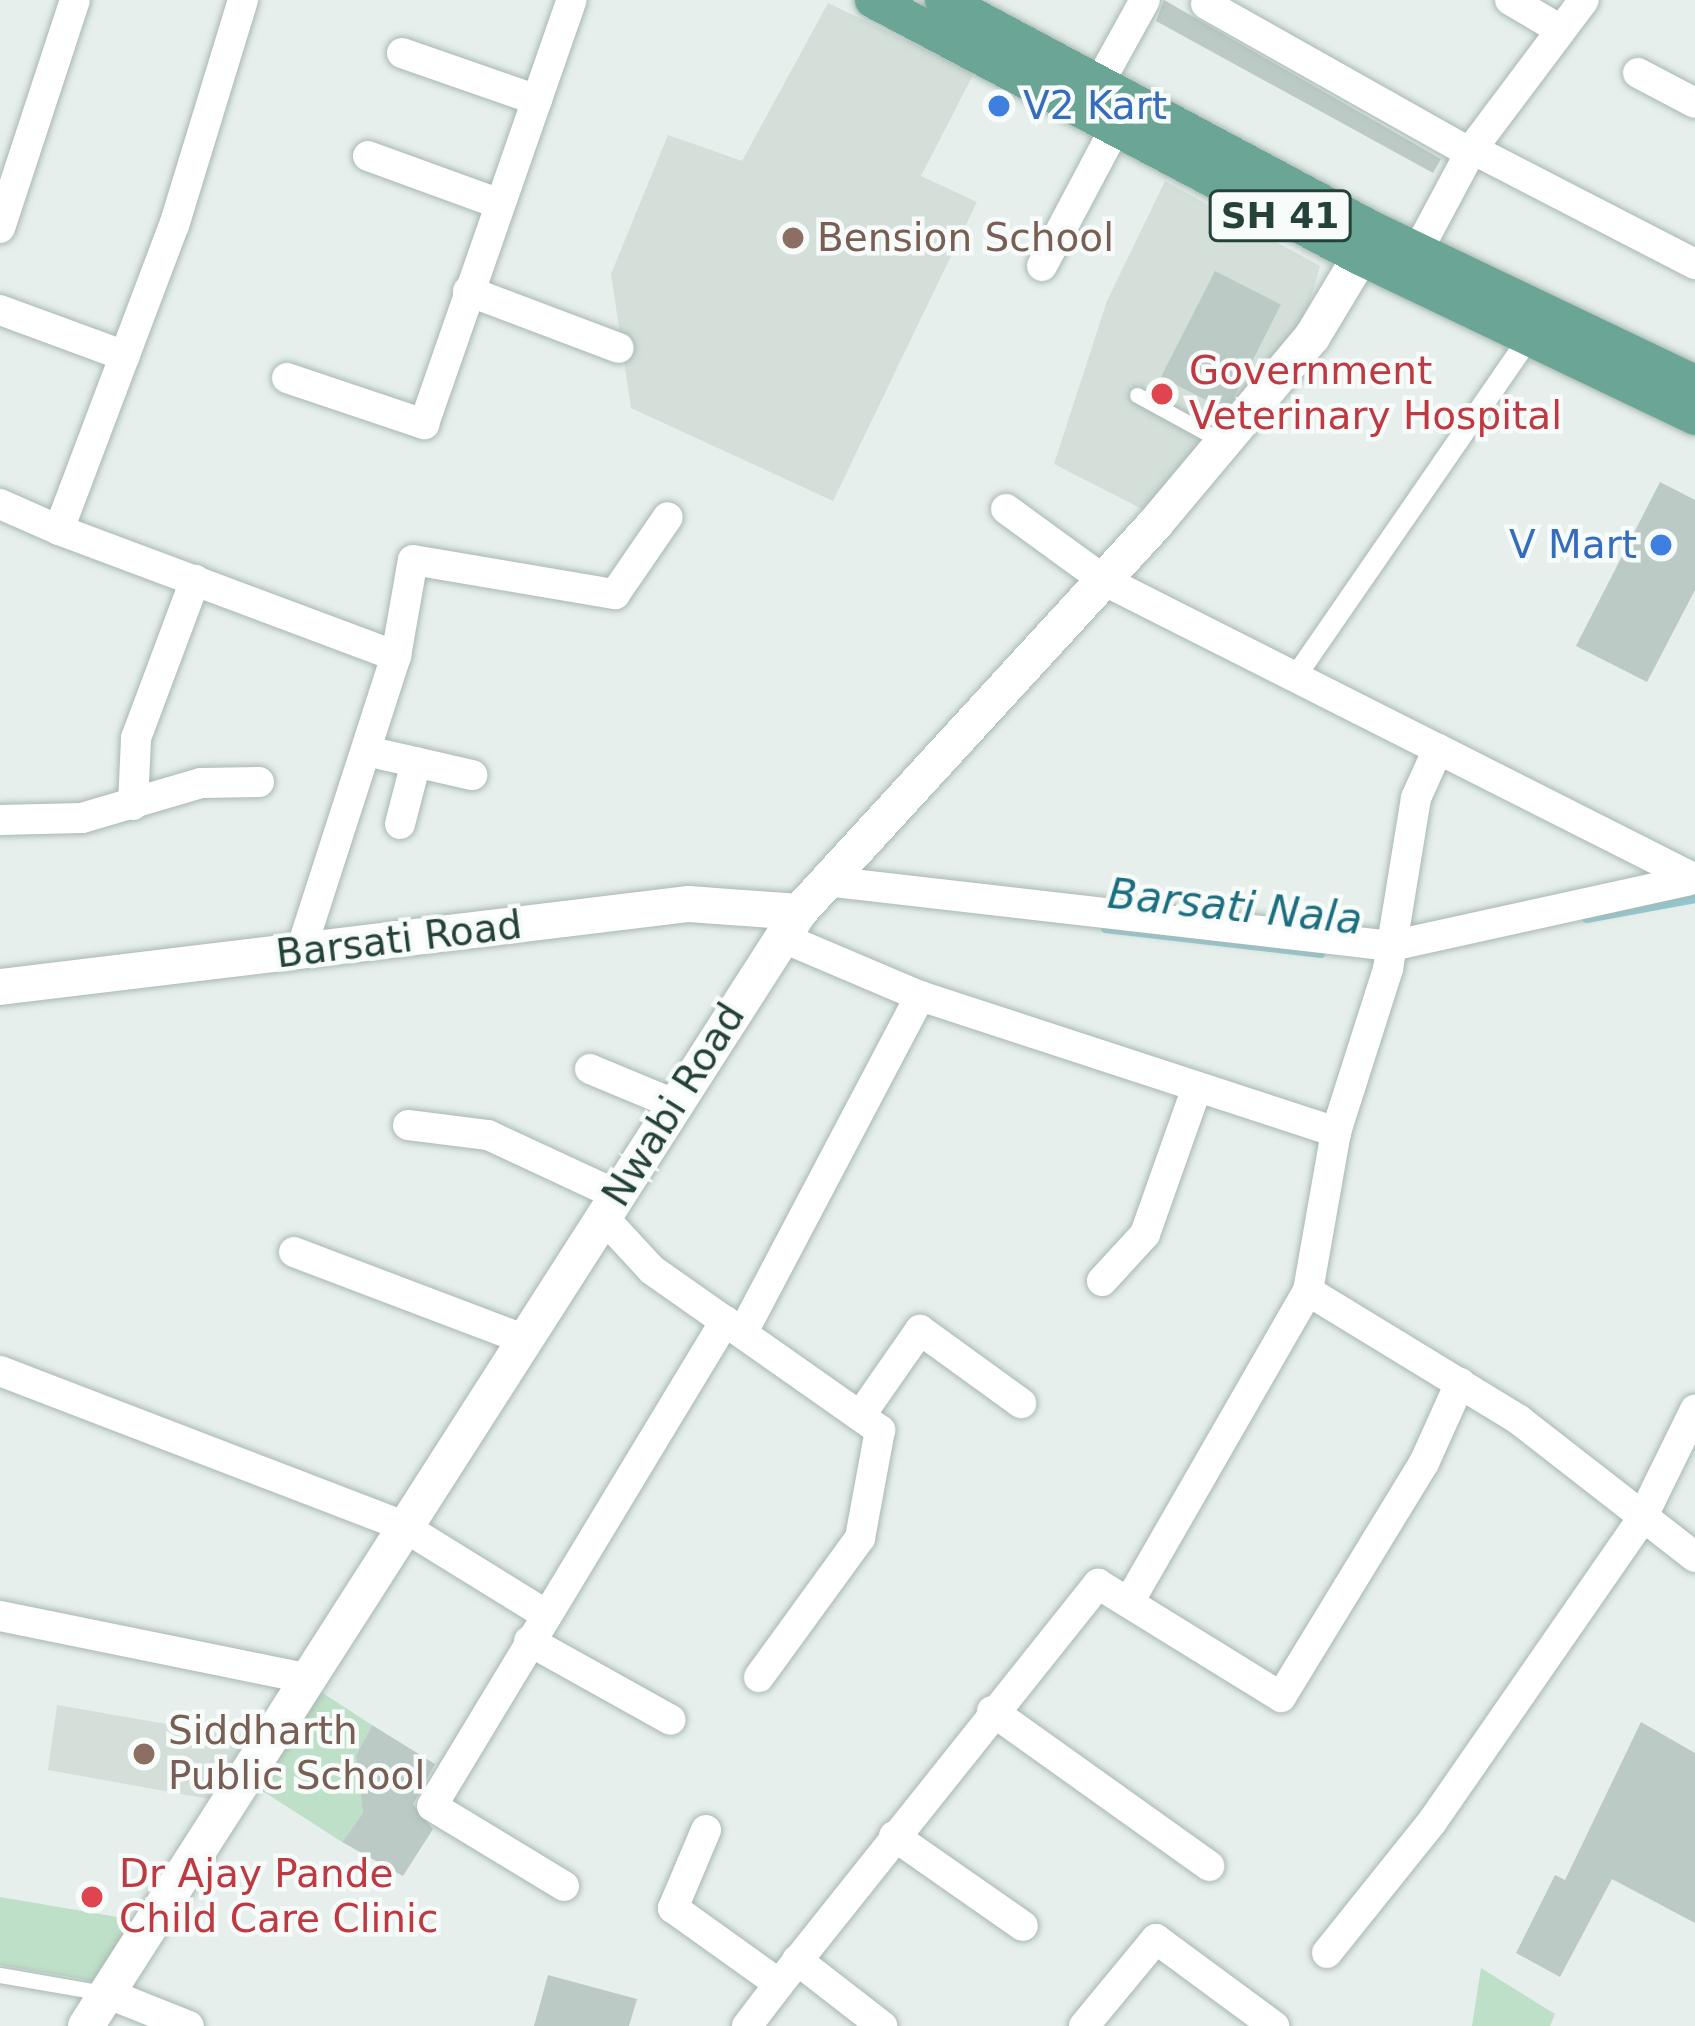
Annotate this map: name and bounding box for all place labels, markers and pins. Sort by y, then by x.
place label: V2 Kart [1023,83,1167,129]
marker: V2 Kart [986,93,1012,119]
place label: Bension School [817,215,1114,261]
marker: Bension School [780,225,806,251]
place label: Government Veterinary Hospital [1189,349,1562,440]
marker: Government Veterinary Hospital [1146,378,1178,410]
place label: V Mart [1509,522,1637,568]
marker: V Mart [1648,532,1674,558]
place label: Siddharth Public School [168,1709,425,1800]
marker: Siddharth Public School [131,1741,157,1767]
place label: Dr Ajay Pande Child Care Clinic [119,1852,438,1943]
marker: Dr Ajay Pande Child Care Clinic [76,1881,108,1913]

